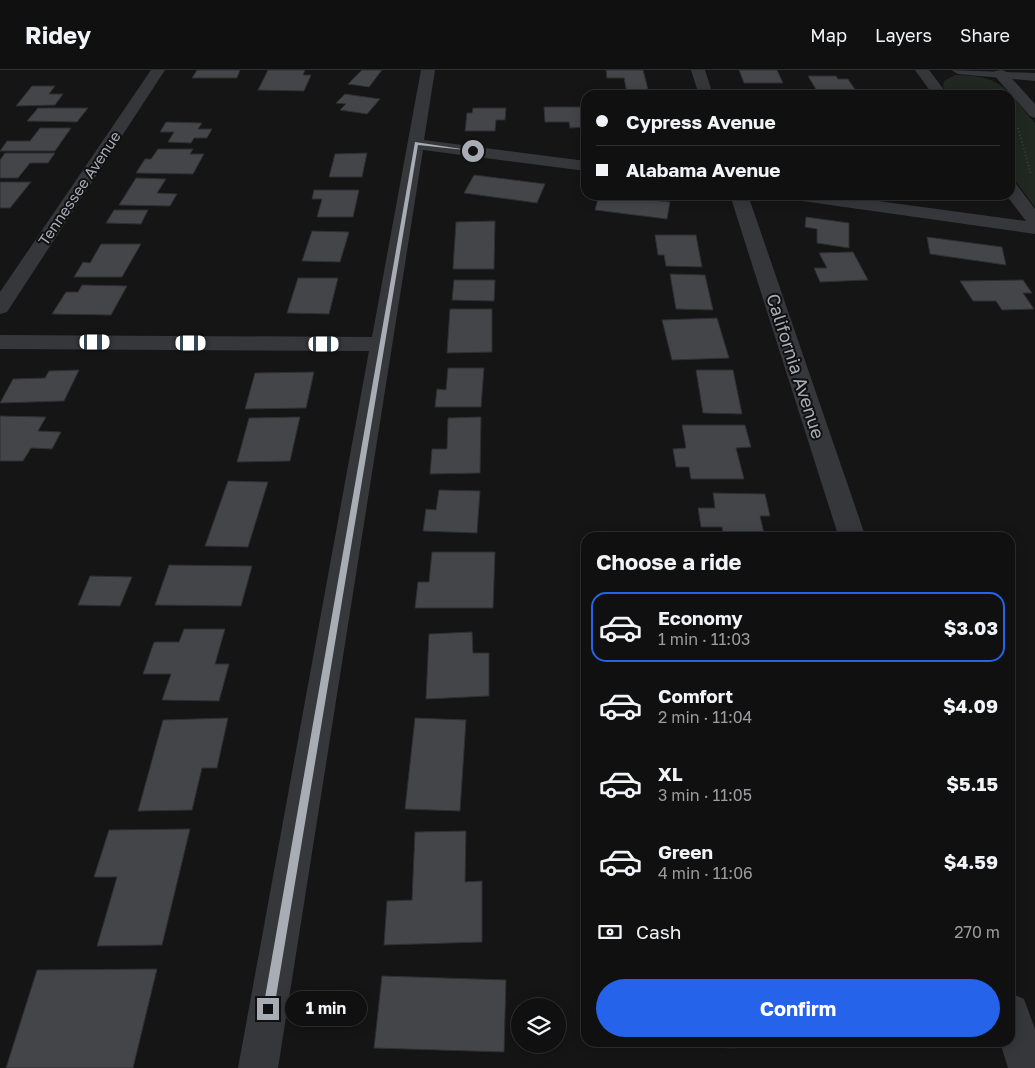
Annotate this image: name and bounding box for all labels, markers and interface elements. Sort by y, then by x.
text: Ridey [25,20,91,49]
text: Map [810,24,847,46]
text: Layers [875,24,932,46]
text: Share [960,24,1010,46]
text: Cypress Avenue [626,110,776,133]
street label: Tennessee Avenue [34,127,124,249]
route start [462,140,484,162]
text: Alabama Avenue [626,158,780,181]
street label: California Avenue [762,291,830,441]
car [80,335,110,350]
car [176,336,206,351]
car [309,337,339,352]
text: Choose a ride [596,548,742,575]
icon: car [598,605,643,650]
text: Economy [658,606,743,629]
text: $3.03 [944,616,998,639]
text: 1 min · 11:03 [658,629,750,649]
icon: car [598,683,643,728]
text: Comfort [658,684,733,707]
text: $4.09 [943,694,998,717]
text: 2 min · 11:04 [658,707,752,727]
icon: car [598,761,643,806]
text: XL [658,762,683,785]
text: $5.15 [946,772,998,795]
text: 3 min · 11:05 [658,785,752,805]
icon: car [598,839,643,884]
text: Green [658,840,713,863]
text: $4.59 [944,850,998,873]
text: 4 min · 11:06 [658,863,753,883]
icon: cash [596,918,624,946]
text: Cash [636,920,681,943]
text: 270 m [954,922,1000,942]
button: Confirm [596,979,1000,1037]
callout: 1 min [286,992,368,1026]
route end [257,998,279,1020]
text: 1 min [306,998,346,1018]
map controls [511,998,566,1053]
button: layers [511,998,566,1053]

